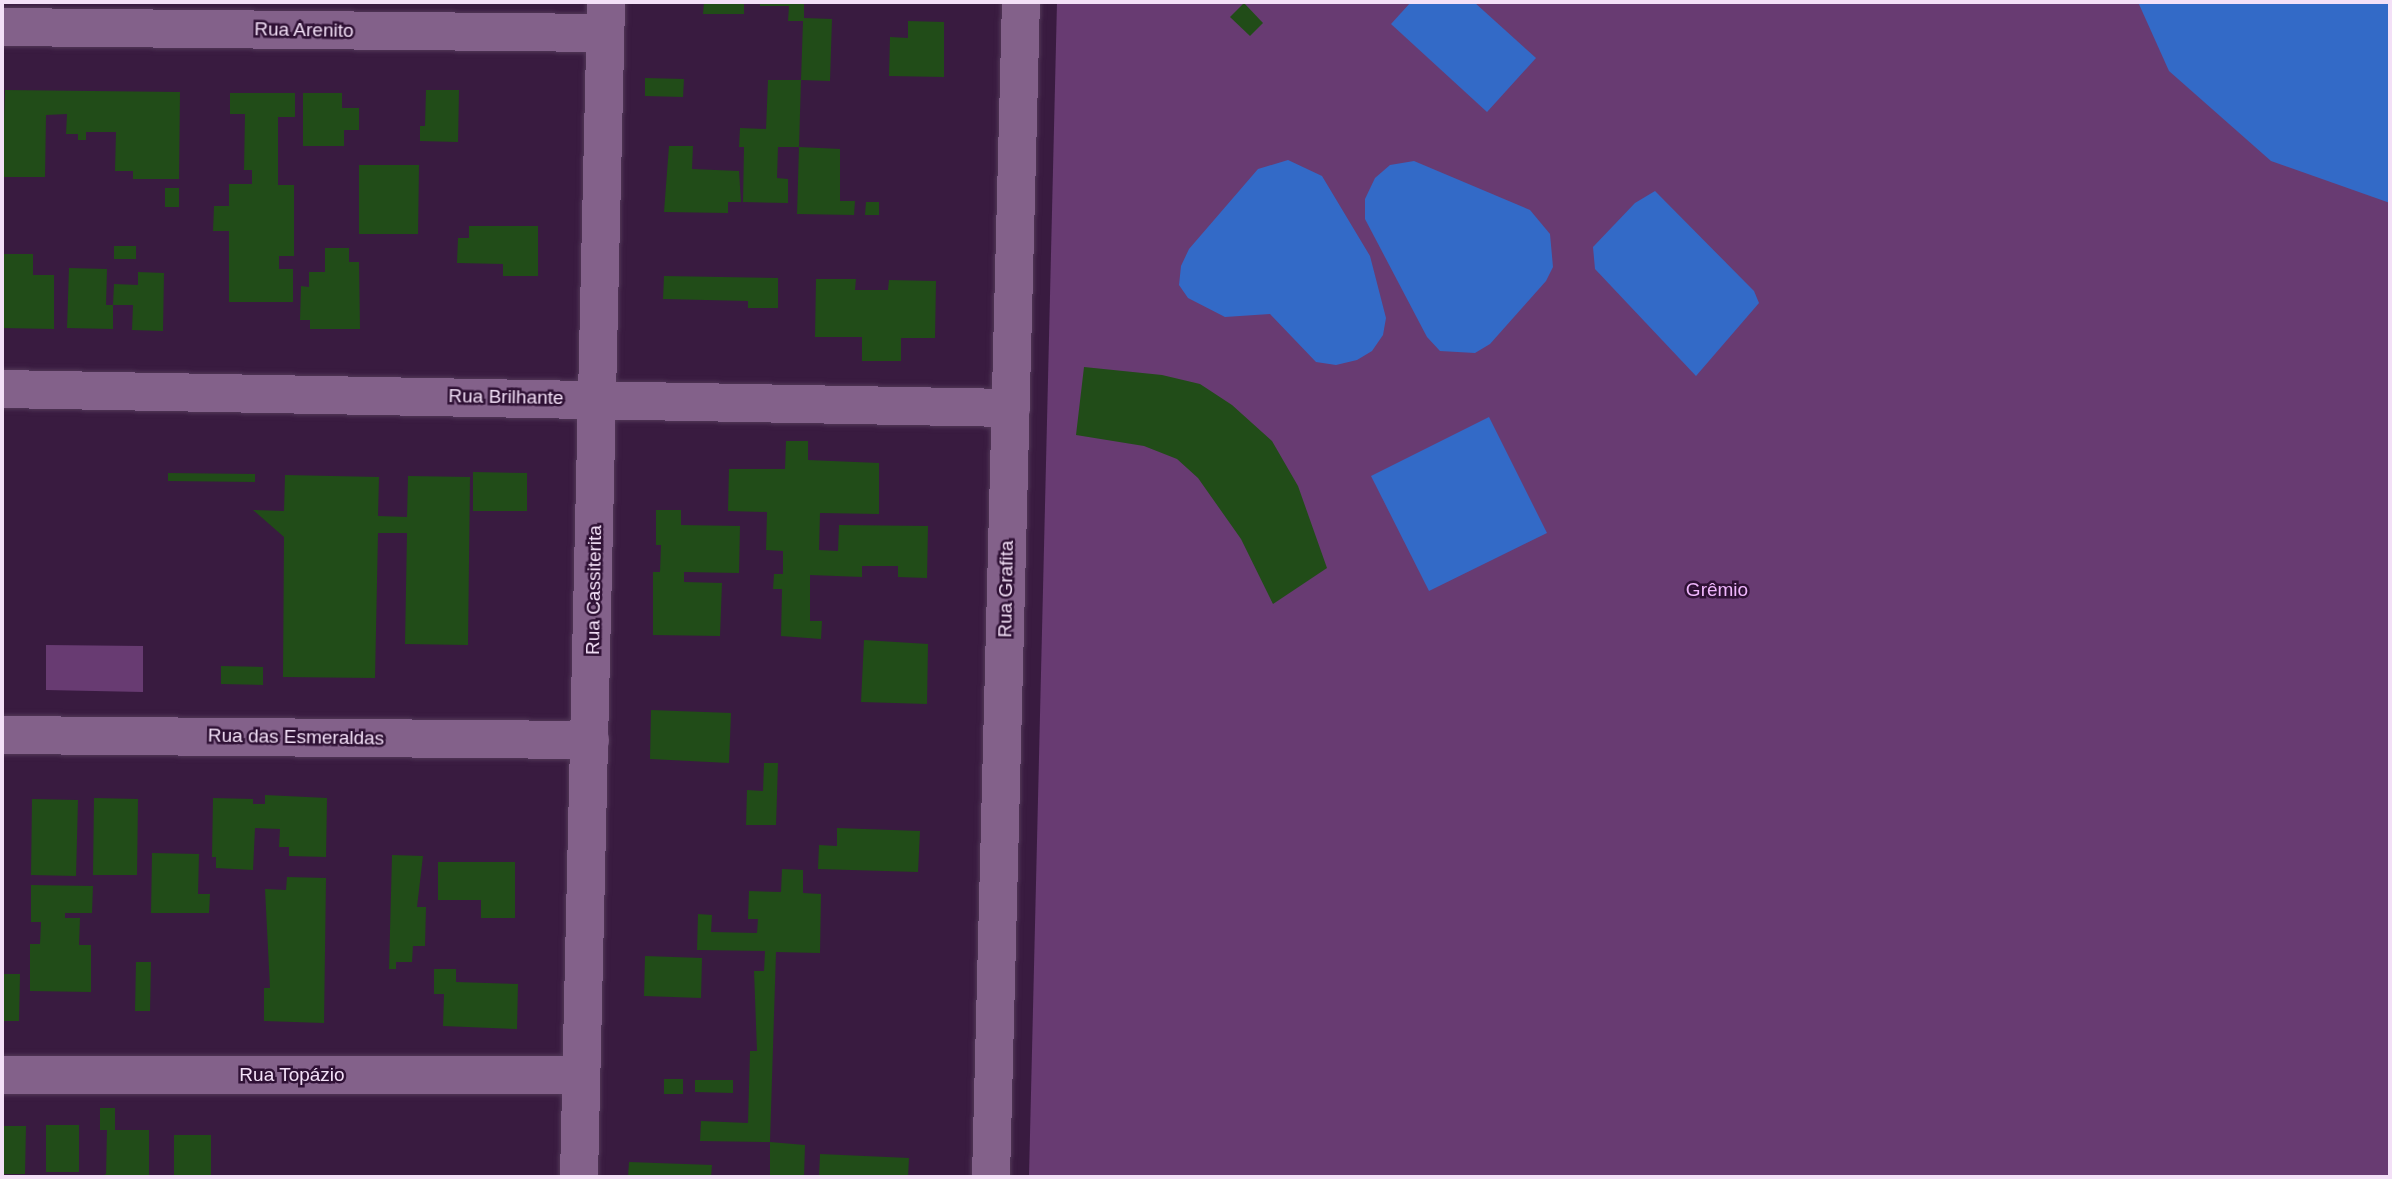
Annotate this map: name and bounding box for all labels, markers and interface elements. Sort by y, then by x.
street label: Rua Arenito [254,18,354,42]
street label: Rua Brilhante [448,385,564,409]
street label: Rua Cassiterita [581,525,607,655]
street label: Rua Grafita [994,540,1018,638]
park label: Grêmio [1686,579,1748,601]
street label: Rua das Esmeraldas [208,724,384,750]
street label: Rua Topázio [239,1064,345,1086]

